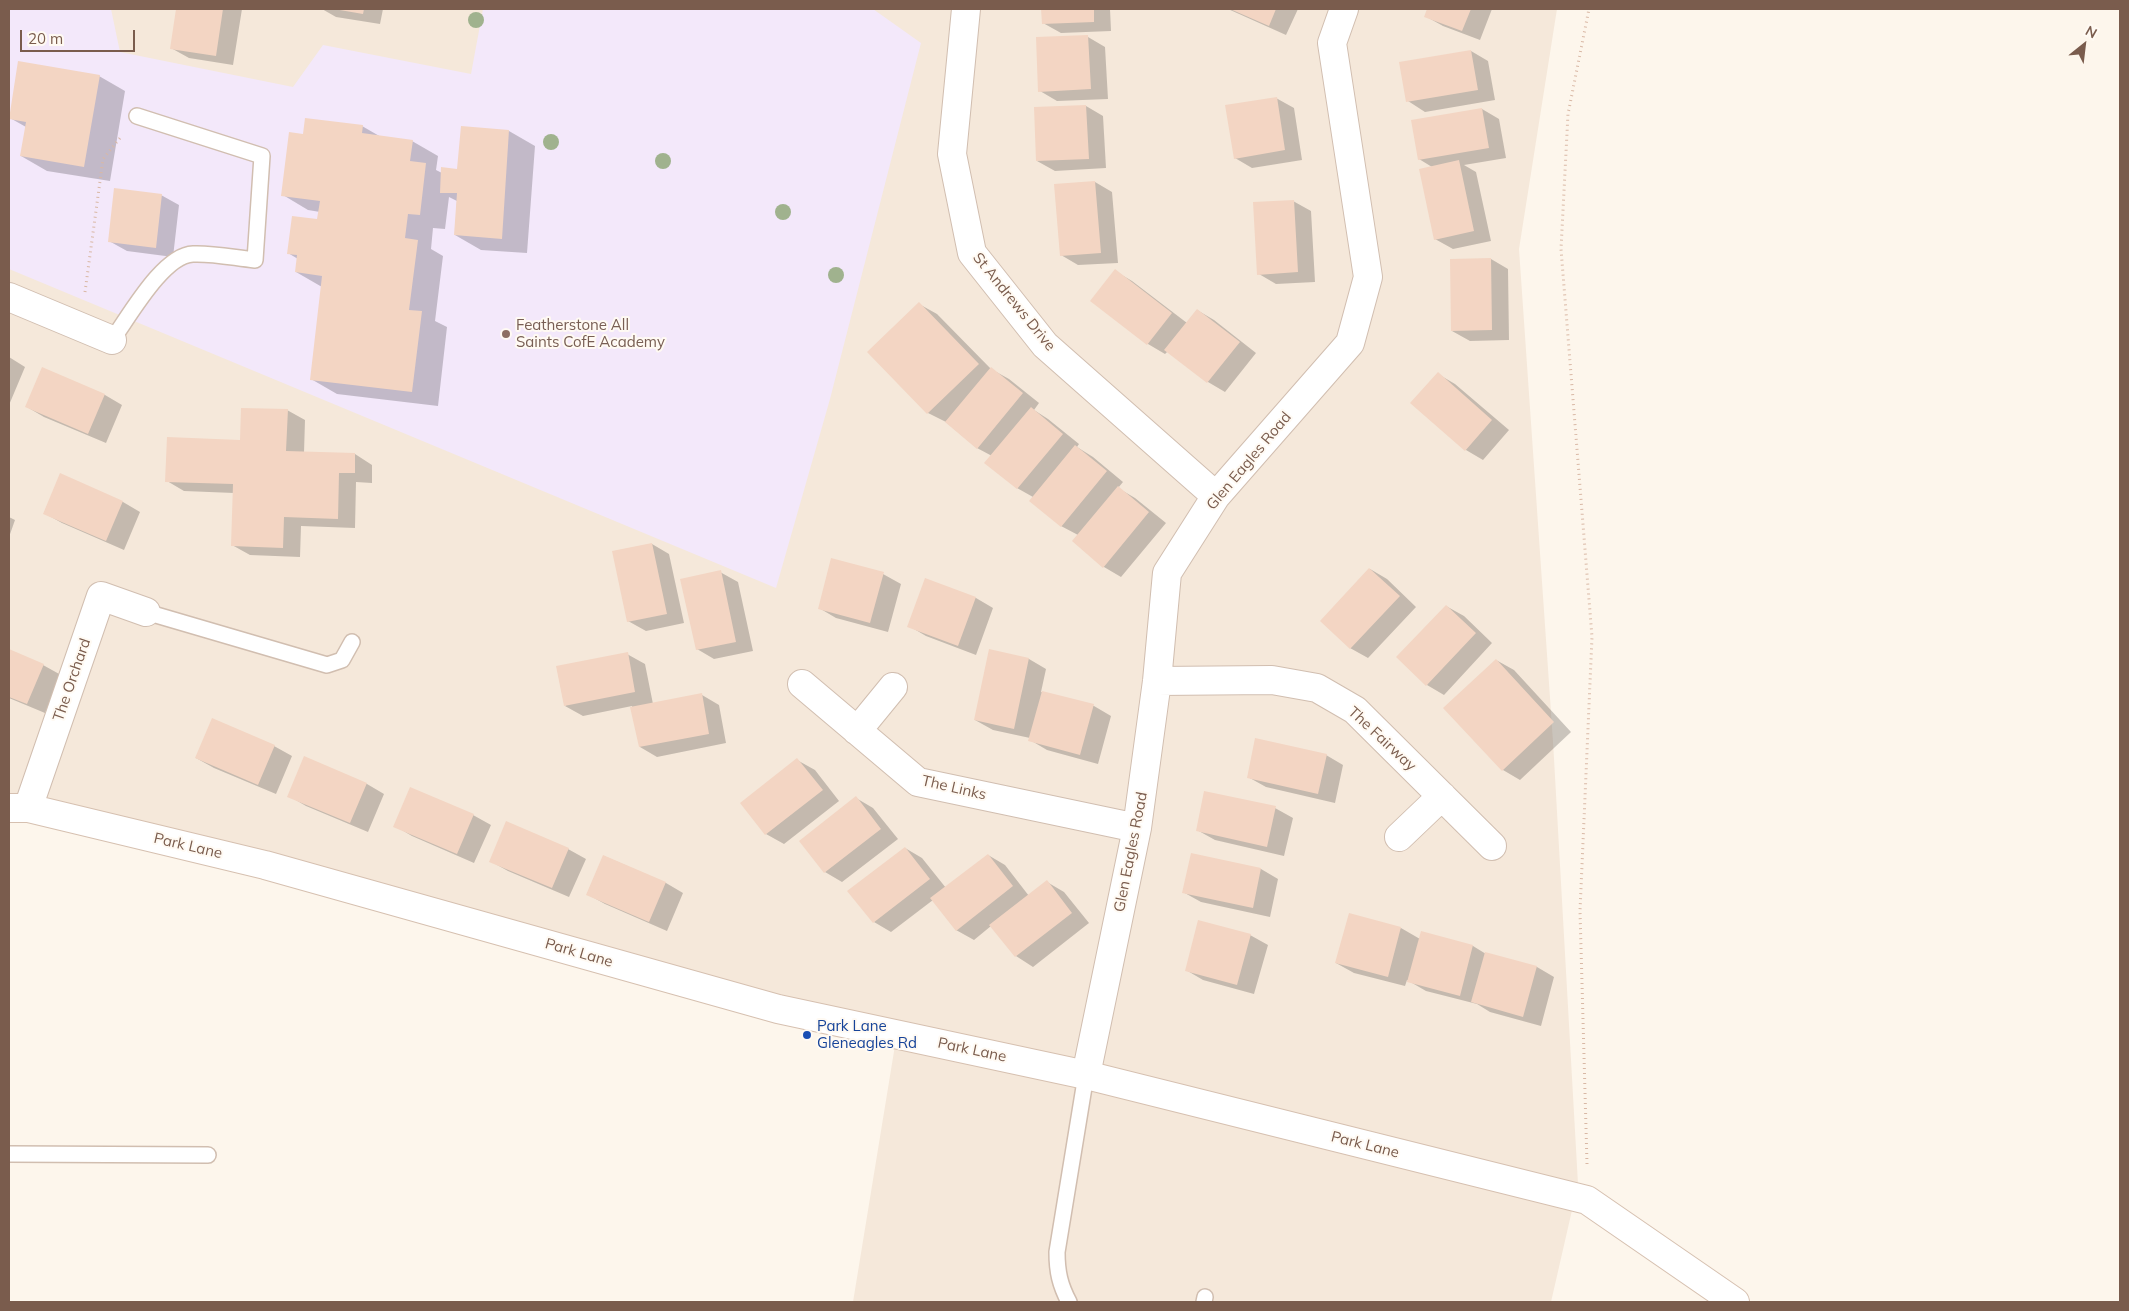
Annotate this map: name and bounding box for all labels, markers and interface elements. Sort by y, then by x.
scale bar [22,20,138,52]
north arrow [2059,20,2109,70]
text: N [2082,21,2100,42]
text: 20 m [28,29,63,48]
street label: St Andrews Drive [969,249,1059,355]
place label: Featherstone All Saints CofE Academy [516,316,665,351]
marker: Featherstone All Saints CofE Academy [500,328,512,340]
street label: Glen Eagles Road [1203,408,1295,514]
street label: The Orchard [49,636,95,724]
street label: The Fairway [1344,703,1420,775]
street label: The Links [920,772,988,804]
street label: Glen Eagles Road [1111,790,1151,914]
street label: Park Lane [152,829,224,863]
street label: Park Lane [543,935,615,971]
place label: Park Lane Gleneagles Rd [817,1017,917,1052]
marker: Park Lane Gleneagles Rd [801,1029,813,1041]
street label: Park Lane [936,1034,1008,1066]
street label: Park Lane [1329,1128,1401,1162]

